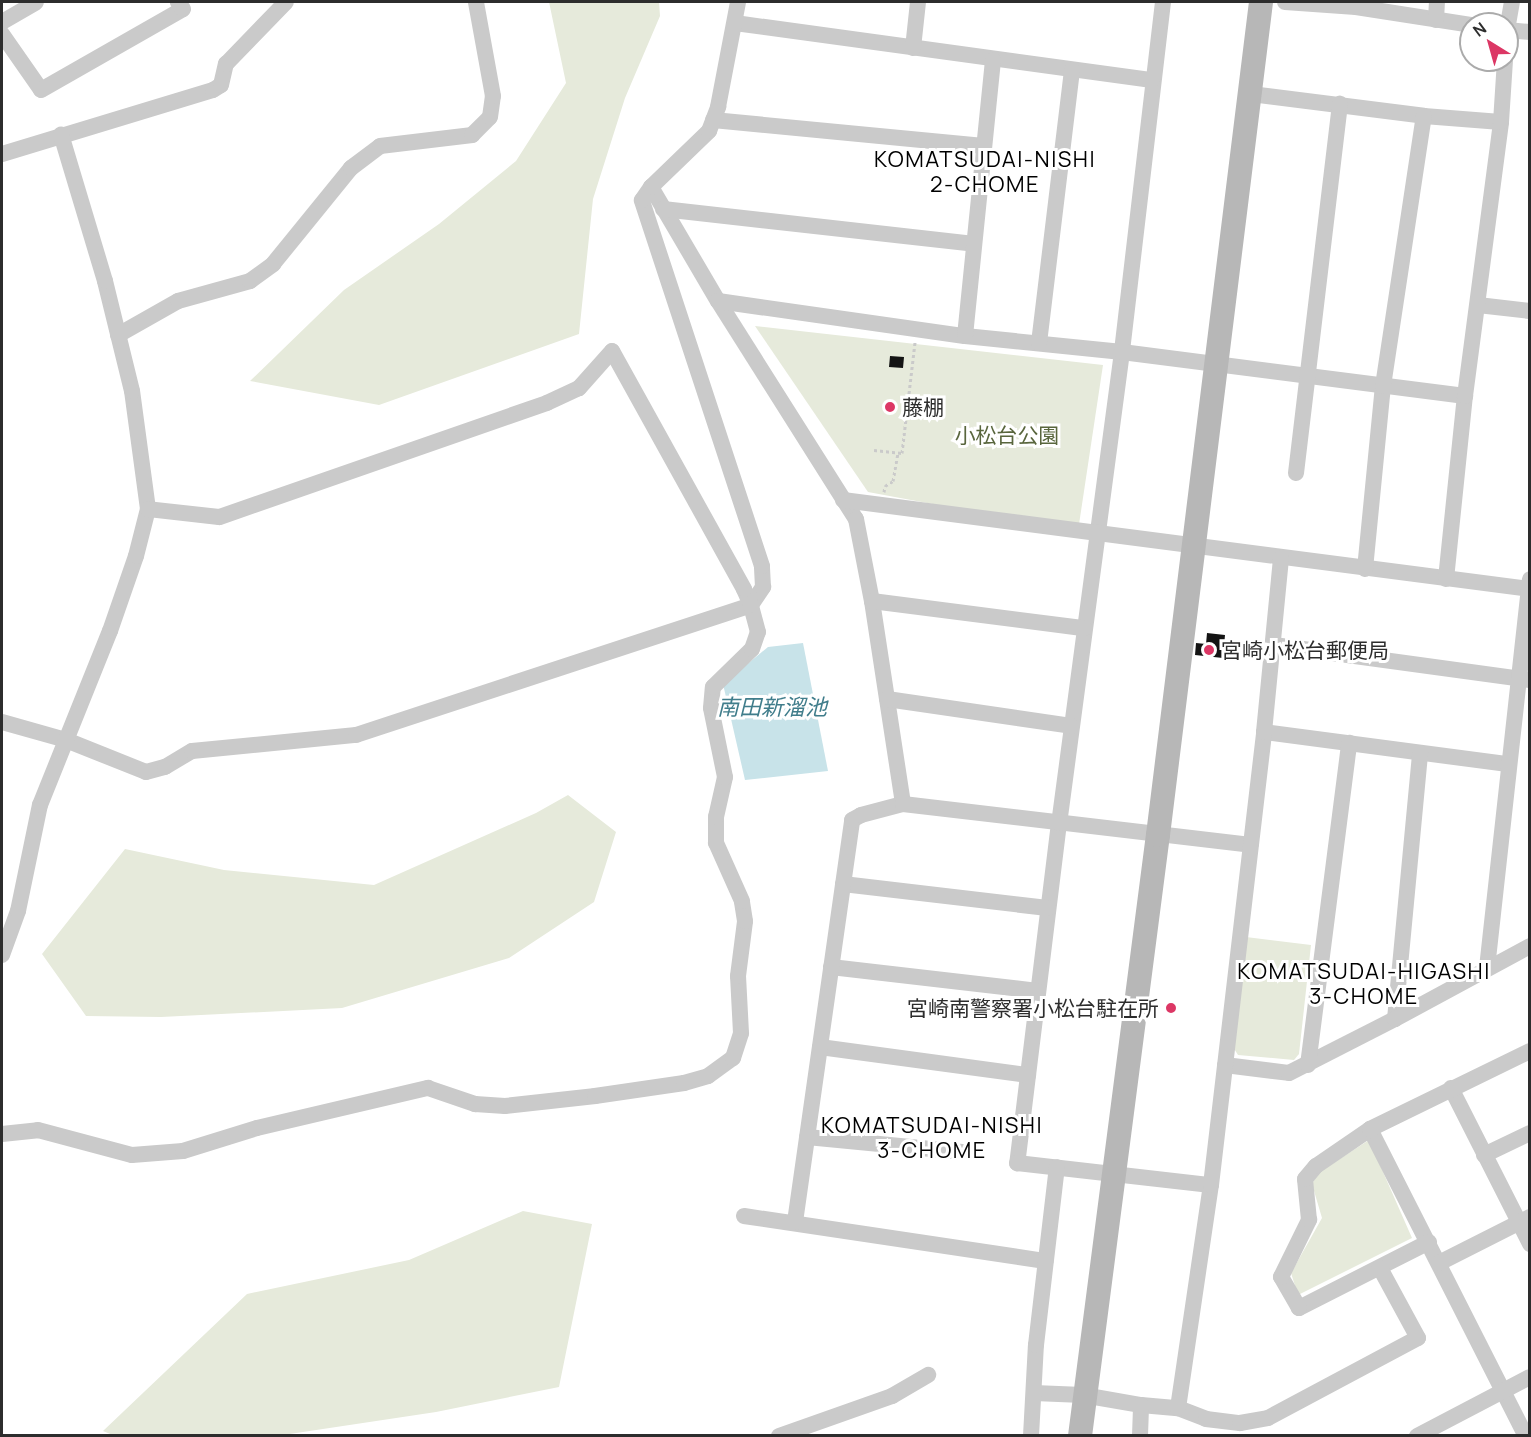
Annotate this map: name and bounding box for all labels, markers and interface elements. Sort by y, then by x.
north arrow [1459,12,1519,72]
text: N [1468,17,1491,41]
district label: KOMATSUDAI-NISHI 2-CHOME [874,146,1096,198]
place label: 藤棚 [902,394,944,420]
marker: 藤棚 [883,400,897,414]
park label: 小松台公園 [955,422,1059,448]
place label: 宮崎小松台郵便局 [1221,637,1389,663]
marker: 宮崎小松台郵便局 [1202,643,1216,657]
water label: 南田新溜池 [717,695,827,721]
district label: KOMATSUDAI-HIGASHI 3-CHOME [1237,958,1491,1010]
place label: 宮崎南警察署小松台駐在所 [907,995,1159,1021]
marker: 宮崎南警察署小松台駐在所 [1164,1001,1178,1015]
district label: KOMATSUDAI-NISHI 3-CHOME [821,1112,1043,1164]

